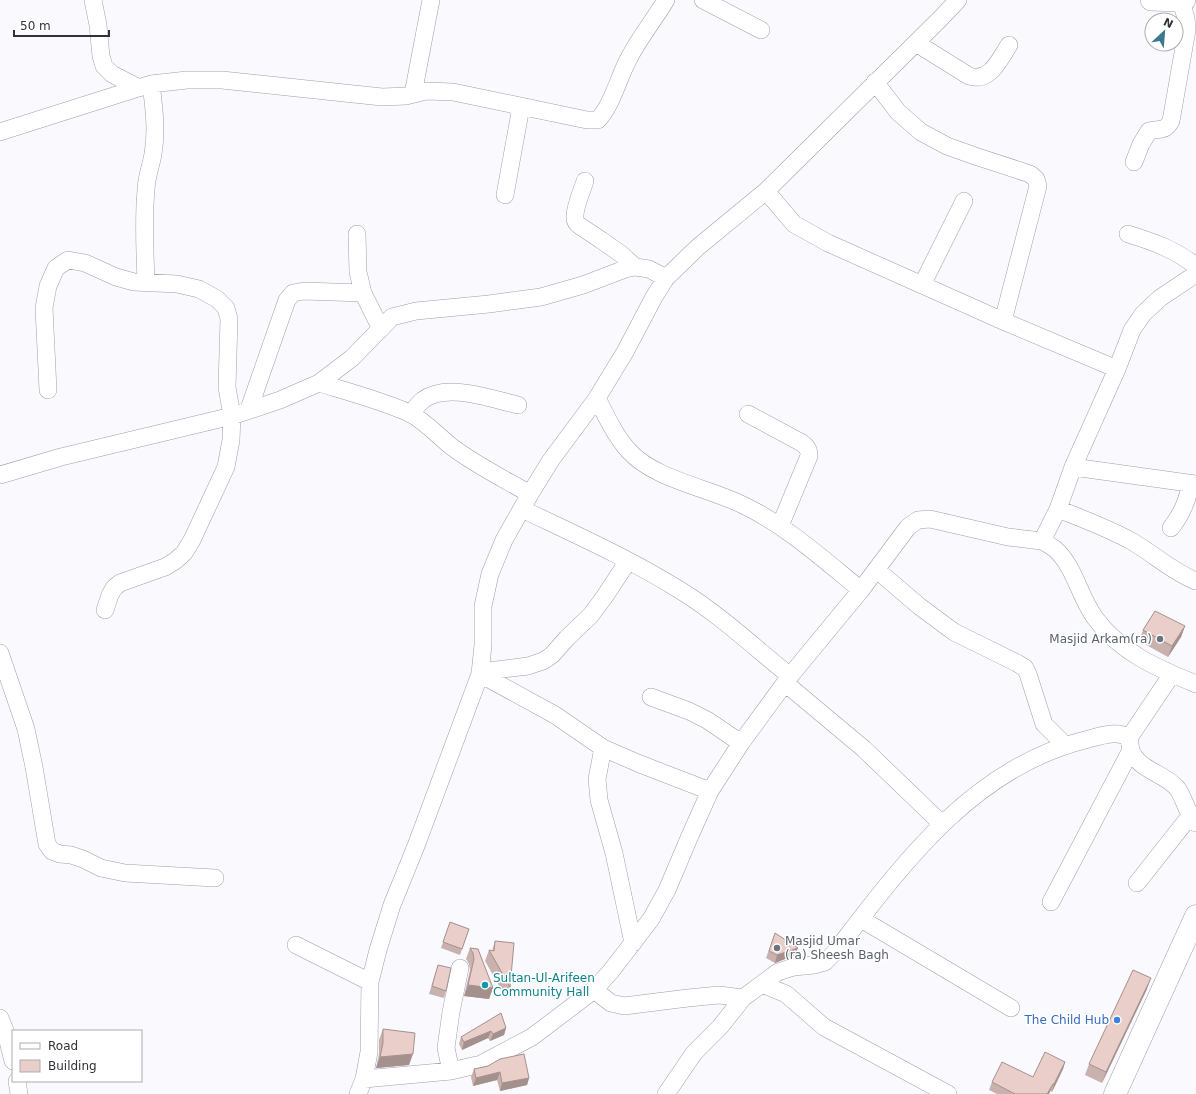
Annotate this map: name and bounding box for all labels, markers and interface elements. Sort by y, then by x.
scale bar [14,12,109,38]
north arrow [1144,12,1184,52]
text: N [1161,16,1175,31]
text: 50 m [20,19,51,33]
place label: Masjid Arkam(ra) [1049,632,1152,646]
marker: Masjid Arkam(ra) [1155,634,1165,644]
place label: Masjid Umar (ra) Sheesh Bagh [785,934,889,962]
marker: Masjid Umar (ra) Sheesh Bagh [772,943,782,953]
place label: Sultan-Ul-Arifeen Community Hall [493,971,595,999]
marker: Sultan-Ul-Arifeen Community Hall [480,980,490,990]
place label: The Child Hub [1024,1013,1109,1027]
marker: The Child Hub [1112,1015,1122,1025]
legend [12,1030,142,1082]
text: Road [48,1039,78,1053]
text: Building [48,1059,97,1073]

